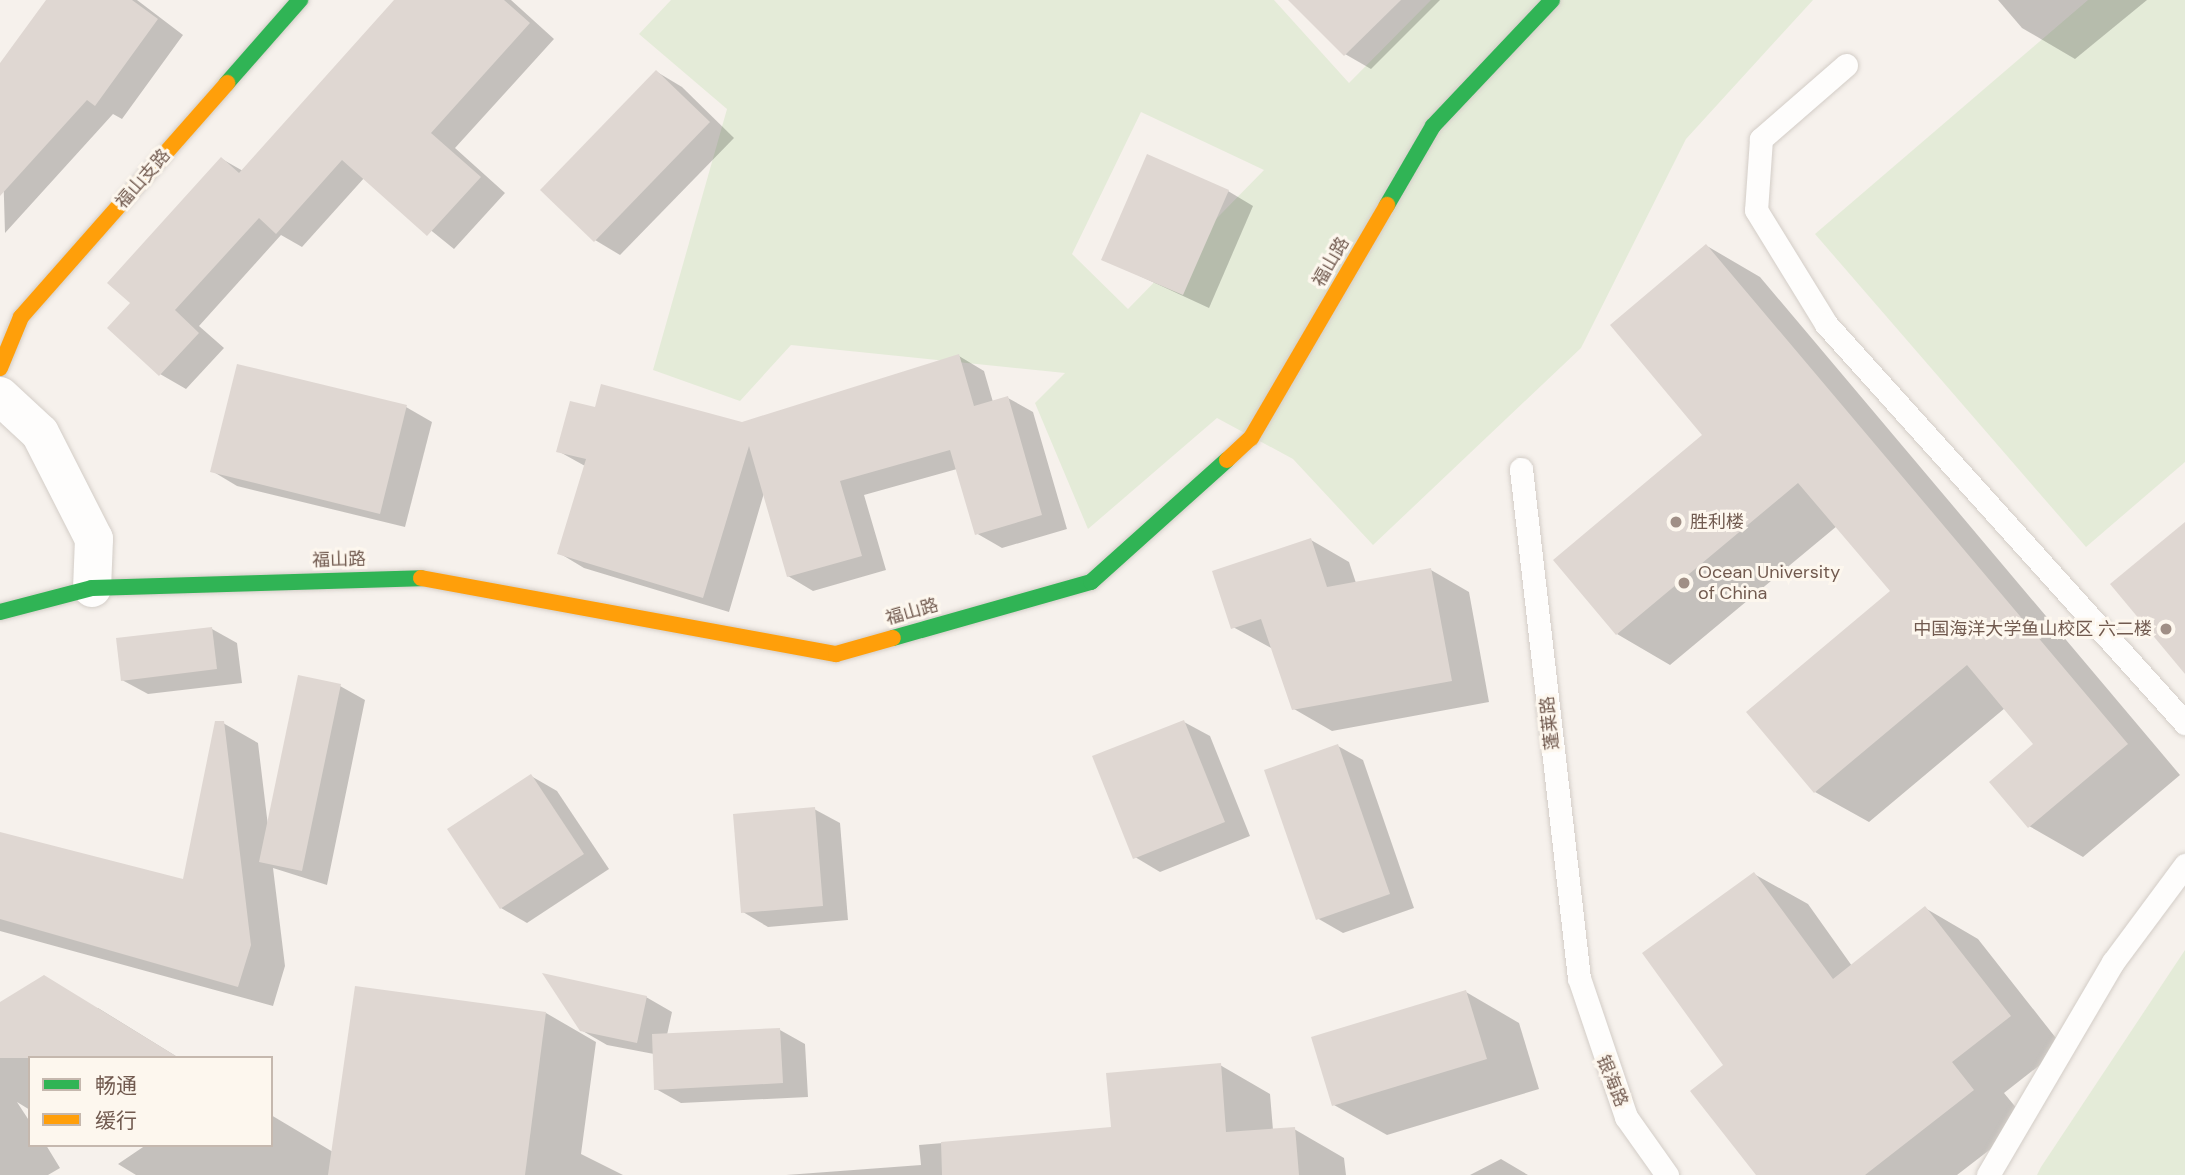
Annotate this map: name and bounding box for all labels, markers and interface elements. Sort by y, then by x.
street label: 福山支路 [111,145,175,213]
street label: 福山路 [1308,233,1354,291]
place label: 胜利楼 [1690,511,1744,533]
marker: 胜利楼 [1668,514,1684,530]
street label: 福山路 [312,548,366,572]
place label: Ocean University of China [1698,562,1840,604]
marker: Ocean University of China [1676,575,1692,591]
street label: 福山路 [883,594,941,630]
place label: 中国海洋大学鱼山校区 六二楼 [1913,618,2152,640]
marker: 中国海洋大学鱼山校区 六二楼 [2158,621,2174,637]
street label: 蓬莱路 [1536,695,1564,751]
street label: 银海路 [1592,1052,1632,1110]
legend [28,1056,273,1147]
text: 畅通 [95,1072,137,1100]
text: 缓行 [95,1107,137,1135]

